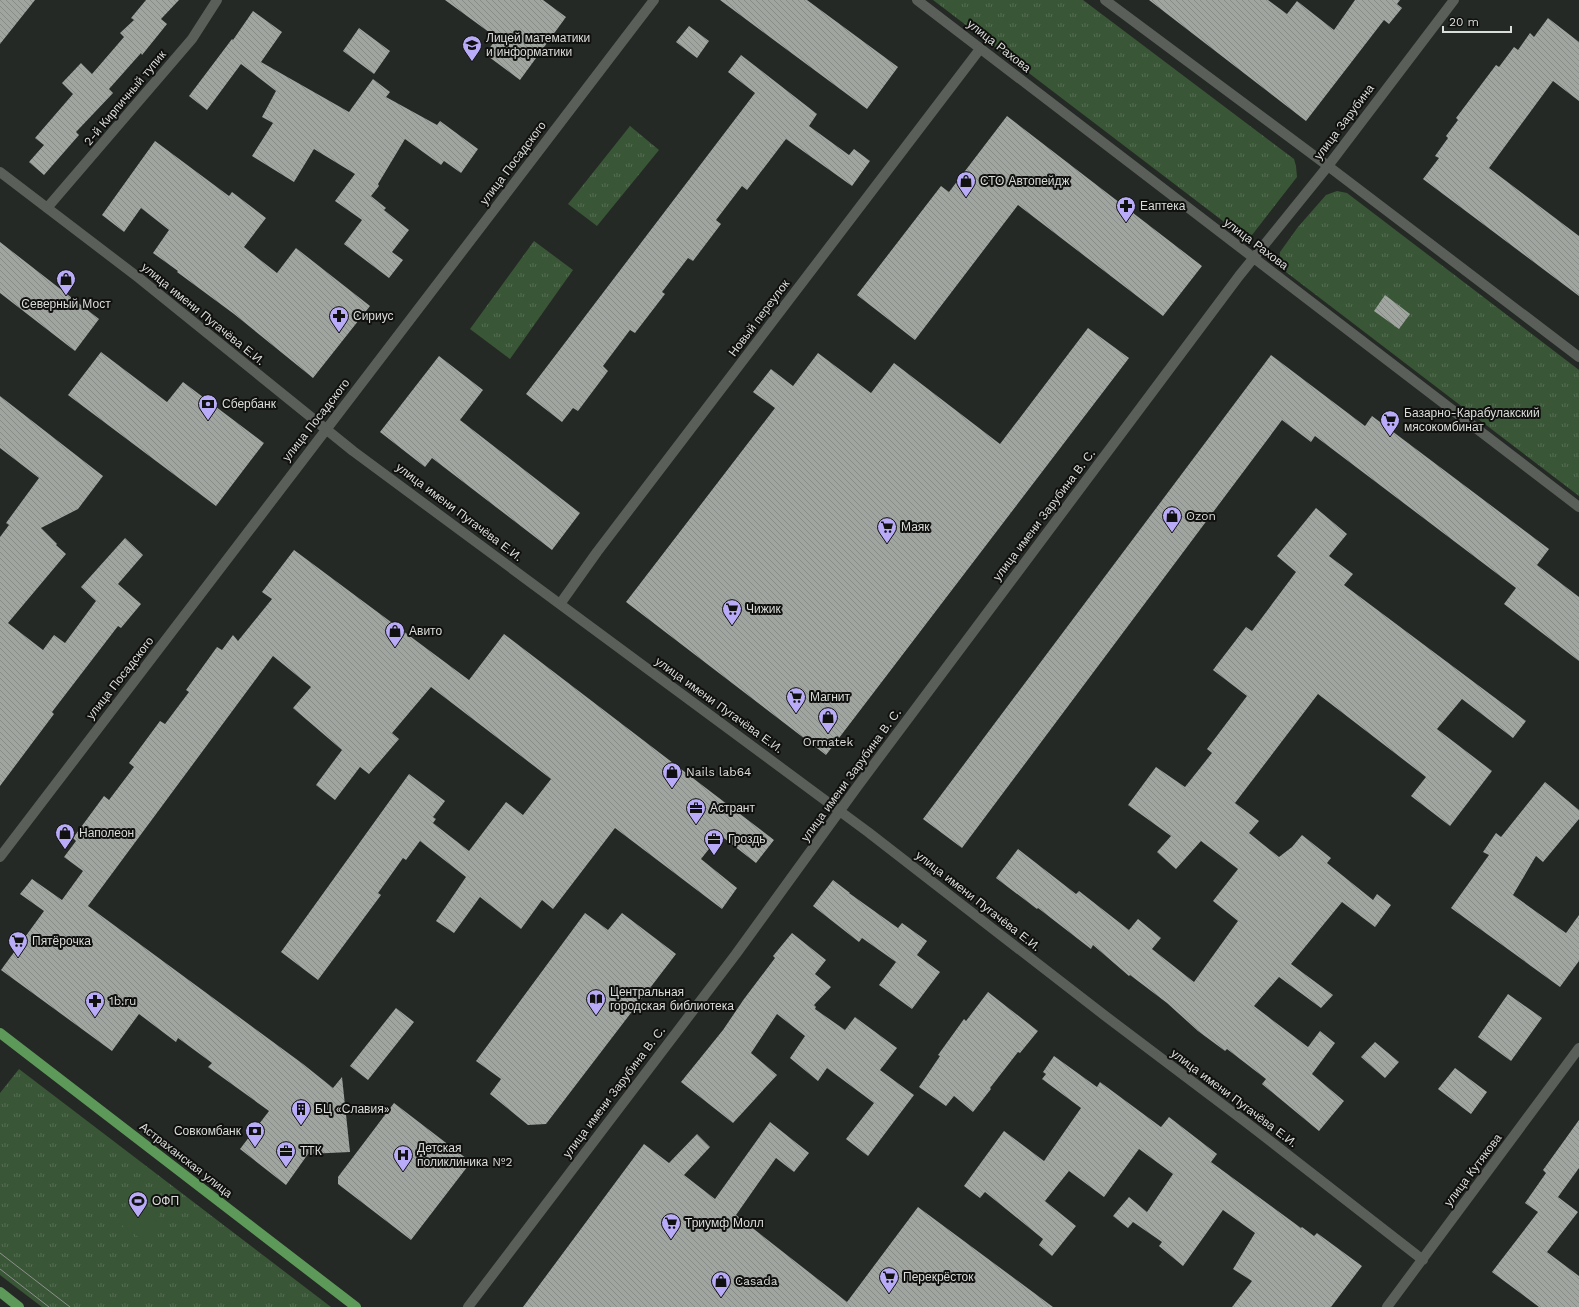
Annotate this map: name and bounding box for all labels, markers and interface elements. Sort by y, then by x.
scale bar [1443,8,1511,34]
text: 20 m [1449,15,1479,29]
street label: улица Рахова [964,17,1034,75]
place label: Лицей математики и информатики [486,31,590,59]
school or university icon: Лицей математики и информатики [461,34,483,62]
street label: 2-й Кирпичный тупик [81,47,169,148]
street label: улица Зарубина [1311,81,1377,162]
street label: улица Посадского [477,118,549,208]
shop icon: СТО Автопейдж [955,170,977,198]
place label: СТО Автопейдж [980,174,1070,188]
pharmacy icon: Еаптека [1115,195,1137,223]
place label: Еаптека [1140,199,1186,213]
street label: улица Рахова [1221,215,1291,273]
street label: улица имени Пугачёва Е.И. [139,260,267,368]
shop icon: Северный Мост [55,268,77,296]
street label: Новый переулок [726,276,793,359]
place label: Северный Мост [21,297,111,311]
pharmacy icon: Сириус [328,305,350,333]
place label: Сириус [353,309,394,323]
street label: улица Посадского [279,376,353,464]
bank icon: Сбербанк [197,393,219,421]
place label: Сбербанк [222,397,277,411]
place label: Базарно-Карабулакский мясокомбинат [1404,406,1540,434]
supermarket icon: Базарно-Карабулакский мясокомбинат [1379,409,1401,437]
street label: улица имени Зарубина В. С. [990,447,1098,583]
street label: улица имени Пугачёва Е.И. [393,460,525,564]
shop icon: Ozon [1161,505,1183,533]
place label: Ozon [1186,509,1216,523]
supermarket icon: Маяк [876,516,898,544]
place label: Маяк [901,520,930,534]
supermarket icon: Чижик [721,598,743,626]
place label: Чижик [746,602,781,616]
shop icon: Авито [384,620,406,648]
place label: Авито [409,624,442,638]
street label: улица Посадского [83,634,157,722]
street label: улица имени Пугачёва Е.И. [652,654,786,756]
supermarket icon: Магнит [785,686,807,714]
place label: Магнит [810,690,851,704]
street label: улица имени Зарубина В. С. [798,706,904,844]
shop icon: Ormatek [817,706,839,734]
place label: Ormatek [803,735,853,749]
shop icon: Nails lab64 [661,761,683,789]
place label: Nails lab64 [686,765,751,779]
office icon: Астрант [685,797,707,825]
place label: Астрант [710,801,755,815]
shop icon: Наполеон [54,822,76,850]
place label: Наполеон [79,826,134,840]
office icon: Гроздь [703,828,725,856]
place label: Гроздь [728,832,766,846]
street label: улица имени Пугачёва Е.И. [913,848,1043,954]
supermarket icon: Пятёрочка [7,930,29,958]
place label: Пятёрочка [32,934,91,948]
place label: Центральная городская библиотека [610,985,734,1013]
library icon: Центральная городская библиотека [585,988,607,1016]
pharmacy icon: 1b.ru [84,990,106,1018]
place label: 1b.ru [109,994,136,1008]
street label: улица имени Зарубина В. С. [560,1024,668,1160]
street label: улица имени Пугачёва Е.И. [1168,1046,1300,1150]
building icon: БЦ «Славия» [290,1098,312,1126]
place label: БЦ «Славия» [315,1102,390,1116]
street label: Астраханская улица [137,1119,235,1201]
bank icon: Совкомбанк [244,1120,266,1148]
place label: Совкомбанк [174,1124,242,1138]
street label: улица Кутякова [1441,1131,1505,1209]
office icon: ТТК [275,1140,297,1168]
place label: Детская поликлиника №2 [417,1141,512,1169]
place label: ТТК [300,1144,322,1158]
hospital icon: Детская поликлиника №2 [392,1144,414,1172]
sports icon: ОФП [127,1190,149,1218]
place label: ОФП [152,1194,179,1208]
supermarket icon: Триумф Молл [660,1212,682,1240]
place label: Триумф Молл [685,1216,764,1230]
supermarket icon: Перекрёсток [878,1266,900,1294]
shop icon: Casada [710,1270,732,1298]
place label: Перекрёсток [903,1270,974,1284]
place label: Casada [735,1274,778,1288]

